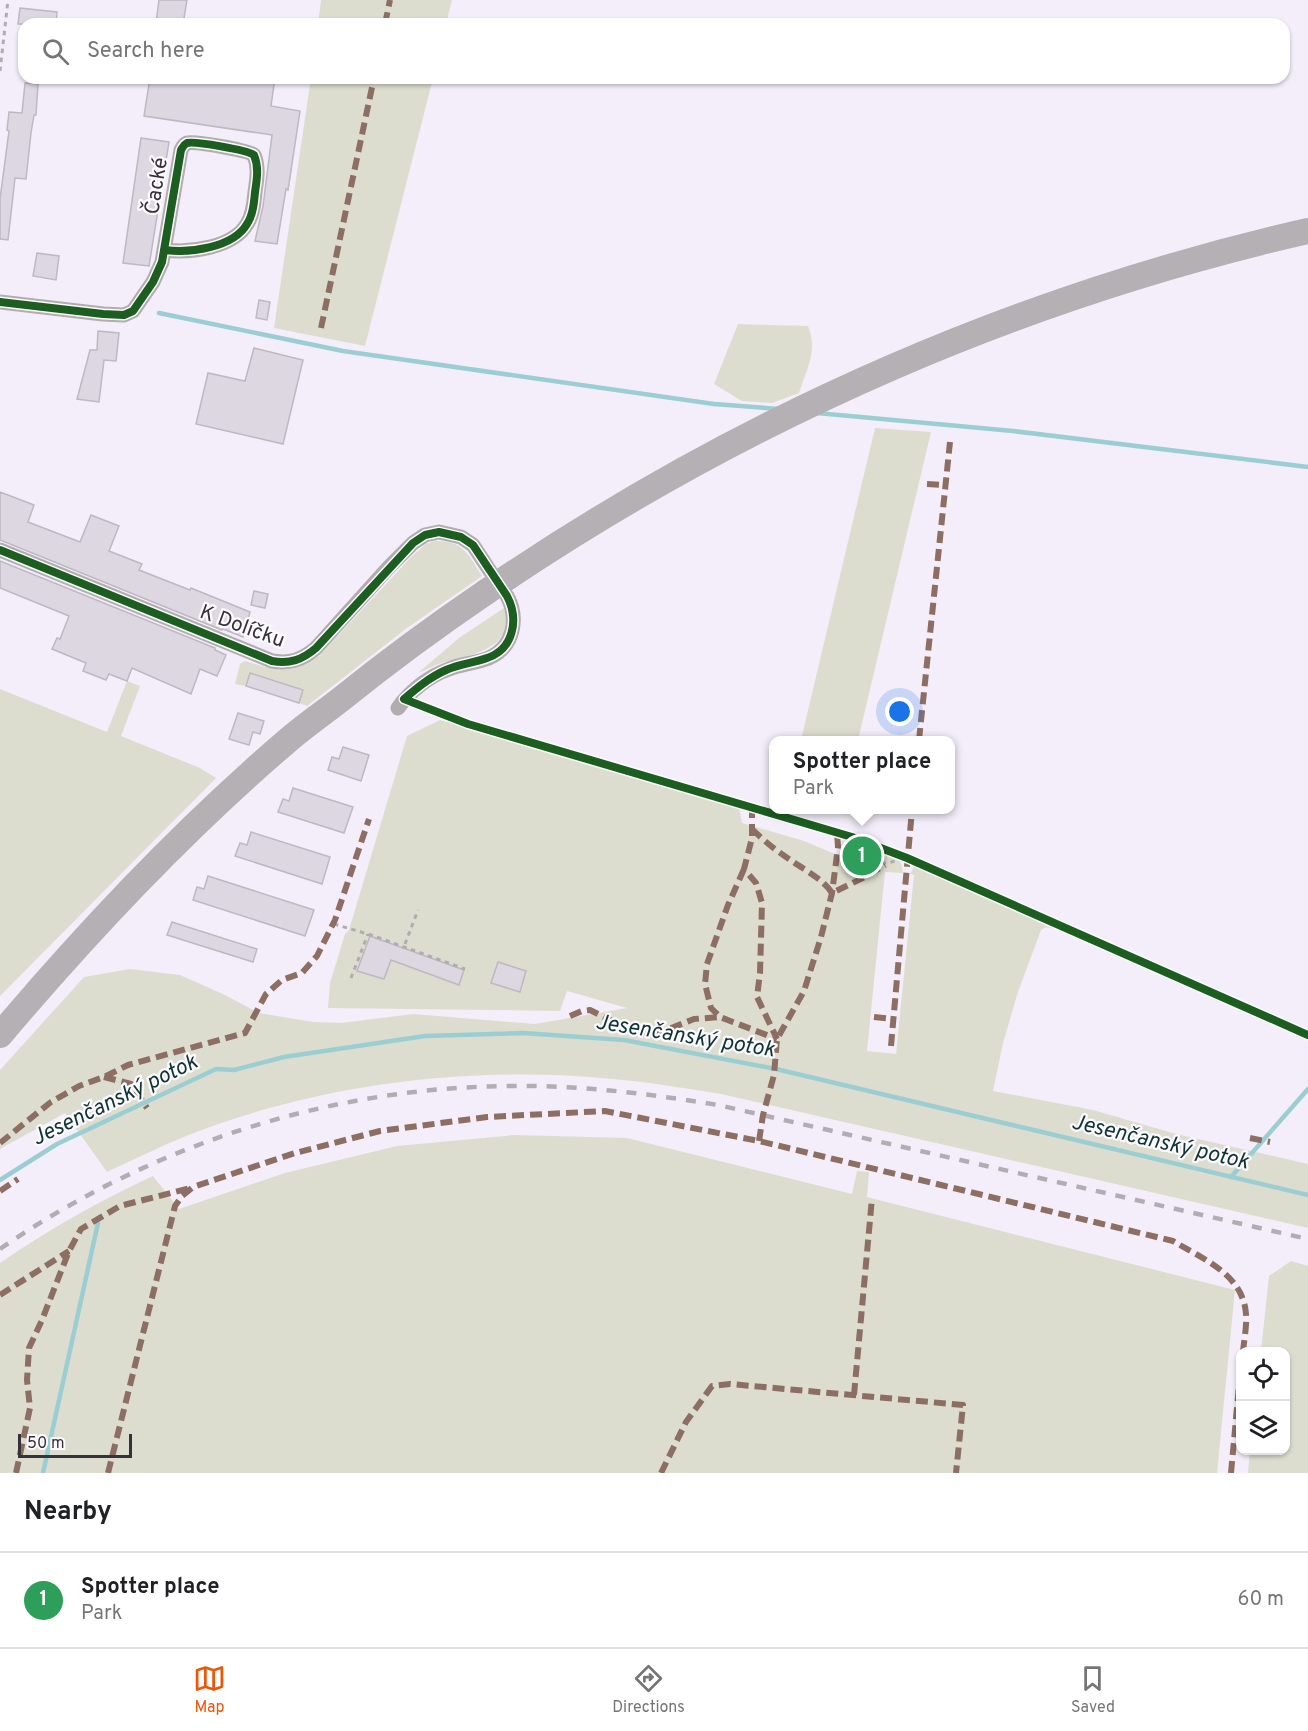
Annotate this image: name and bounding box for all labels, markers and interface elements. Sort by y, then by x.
search box [18,18,1290,84]
icon: search [39,35,72,68]
text: Search here [87,38,205,65]
street label: Čacké [138,155,175,216]
street label: K Dolíčku [196,599,288,655]
your location [885,697,914,726]
popup [769,736,955,814]
text: Spotter place [793,749,931,776]
text: Park [793,776,834,802]
pin: 1 [842,834,882,878]
water label: Jesenčanský potok [594,1010,777,1065]
water label: Jesenčanský potok [28,1049,203,1153]
water label: Jesenčanský potok [1069,1109,1252,1177]
map controls [1236,1347,1290,1455]
button: locate [1236,1347,1290,1401]
button: layers [1236,1401,1290,1455]
scale bar [18,1431,132,1458]
text: 50 m [27,1434,65,1454]
text: Nearby [24,1496,112,1529]
text: Spotter place [81,1574,220,1601]
text: 1 [40,1587,48,1613]
text: 60 m [1238,1587,1284,1613]
text: Park [81,1601,122,1627]
tab: Map [193,1662,226,1718]
tab: Directions [612,1662,685,1718]
tab: Saved [1071,1662,1115,1718]

